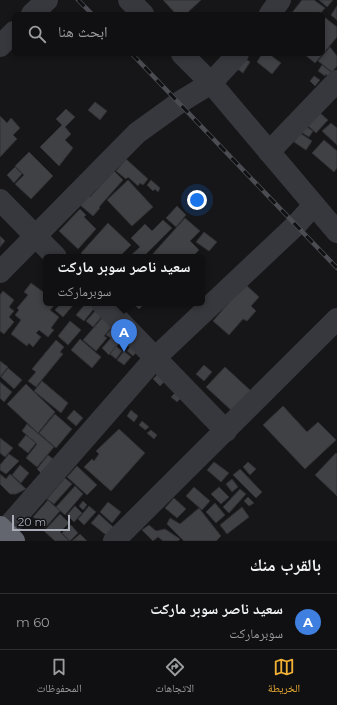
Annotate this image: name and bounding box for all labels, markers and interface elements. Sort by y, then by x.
search box [12,12,325,56]
text: ابحث هنا [58,22,108,41]
icon: search [26,23,48,45]
your location [187,190,207,210]
popup [43,254,205,306]
text: سعيد ناصر سوبر ماركت [58,257,190,276]
text: سوبرماركت [58,283,111,299]
pin: A [111,319,137,352]
scale bar [12,513,70,532]
text: 20 m [18,515,46,529]
text: بالقرب منك [250,555,321,575]
text: سعيد ناصر سوبر ماركت [150,599,283,618]
text: 60 m [16,614,50,630]
text: A [303,614,313,630]
text: سوبرماركت [229,625,283,641]
tab: المحفوظات [37,656,82,699]
tab: الاتجاهات [155,656,194,699]
tab: الخريطة [268,656,300,699]

